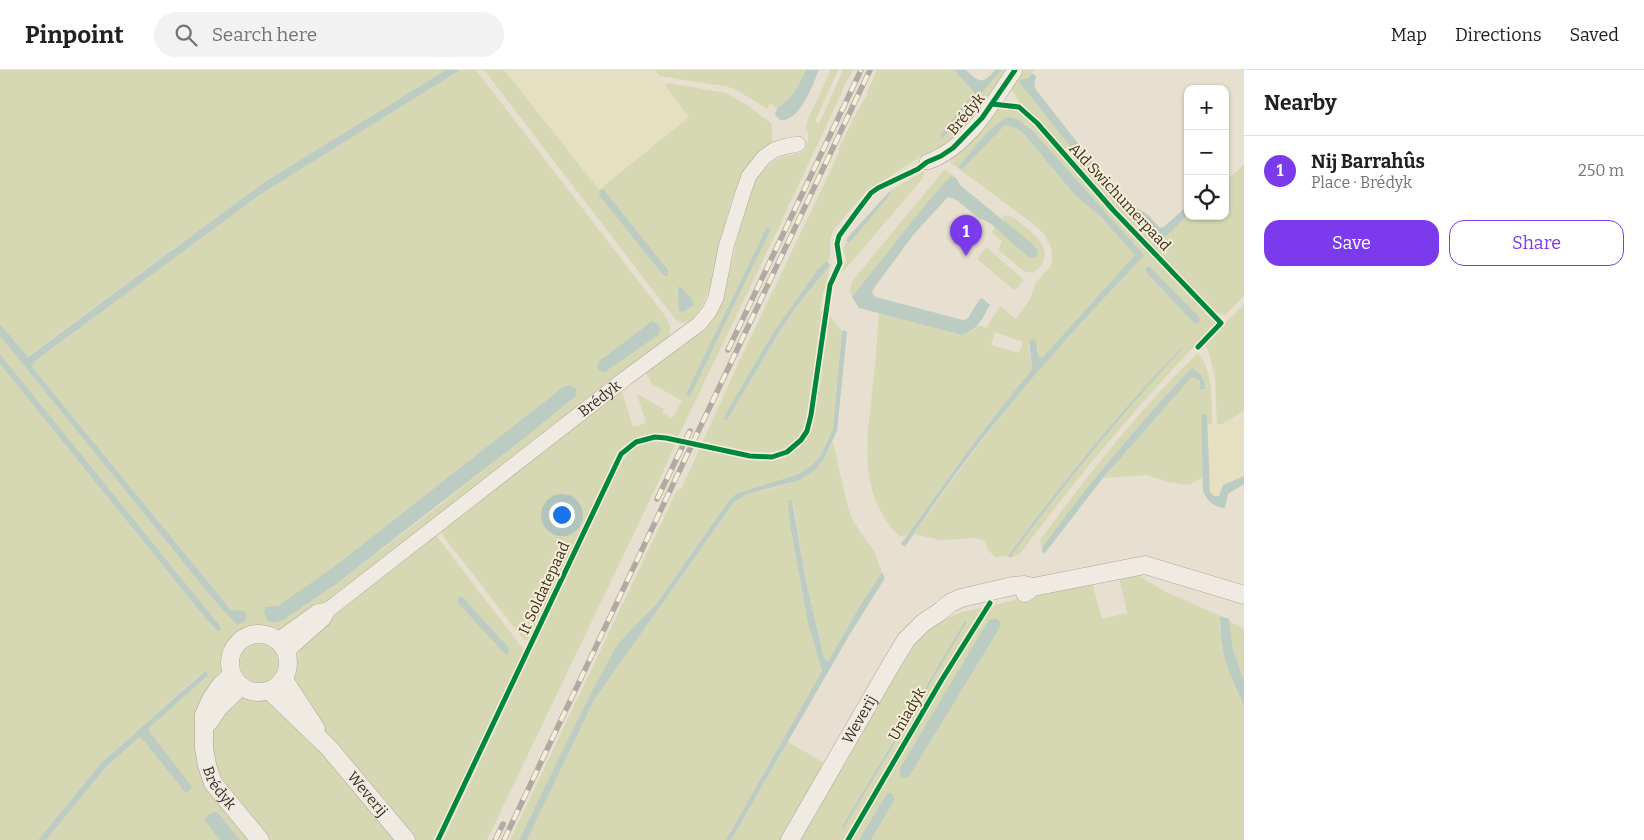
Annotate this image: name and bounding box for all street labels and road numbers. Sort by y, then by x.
street label: Brédyk [943,89,989,138]
street label: Ald Swichumerpaad [1065,139,1175,255]
street label: Brédyk [575,376,625,421]
street label: It Soldatepaad [515,539,573,637]
street label: Uniadyk [885,684,930,744]
street label: Weverij [838,692,880,747]
street label: Brédyk [199,764,240,814]
street label: Weverij [344,768,391,820]

